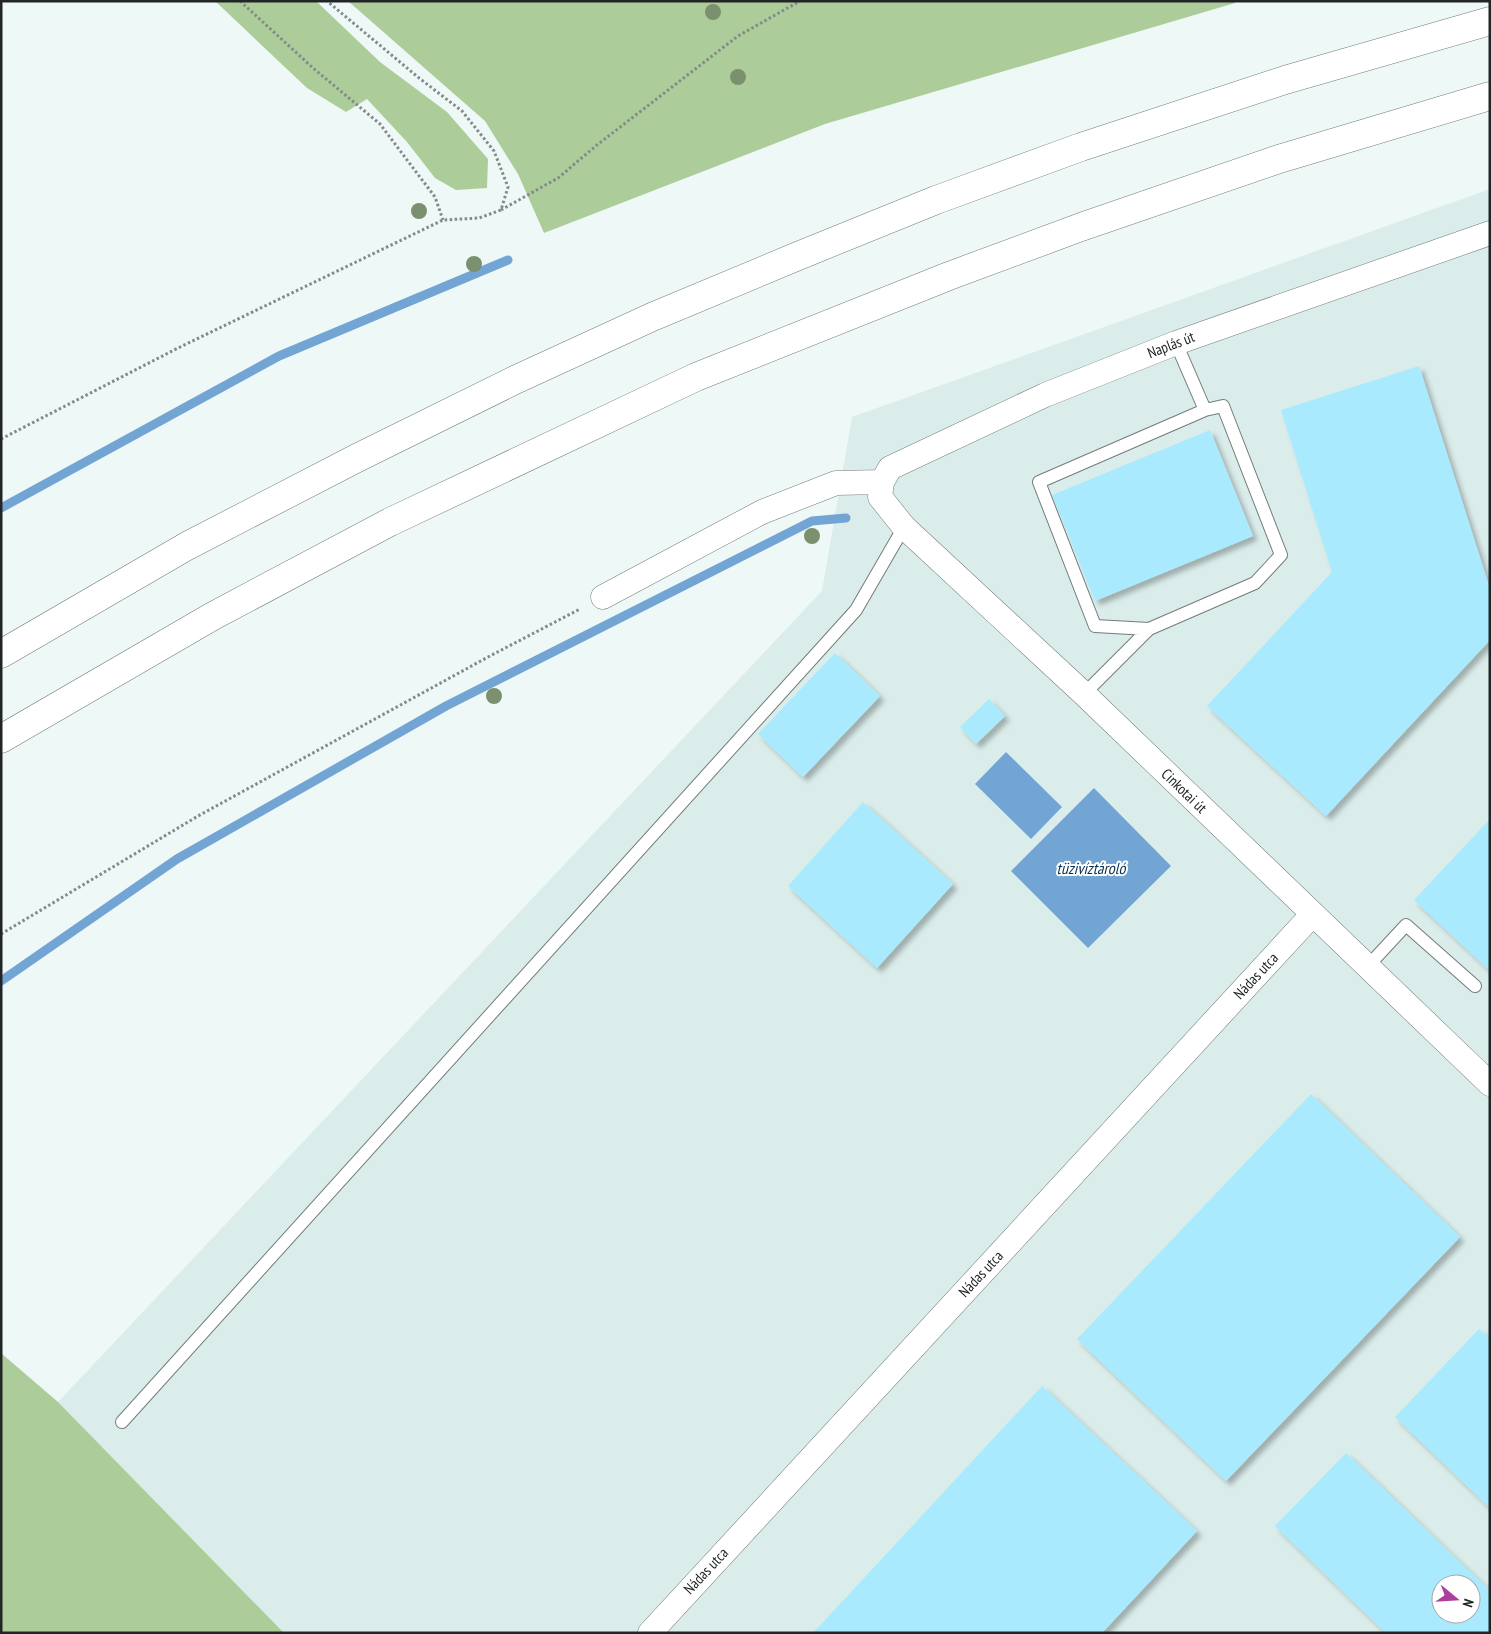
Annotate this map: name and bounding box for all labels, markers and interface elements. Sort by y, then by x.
street label: Naplás út [1145,327,1197,362]
street label: Cinkotai út [1158,764,1211,817]
water label: tüzivíztároló [1057,858,1126,878]
street label: Nádas utca [1229,948,1282,1003]
street label: Nádas utca [954,1246,1007,1301]
street label: Nádas utca [679,1543,732,1598]
north arrow [1431,1574,1481,1624]
text: N [1459,1597,1478,1609]

